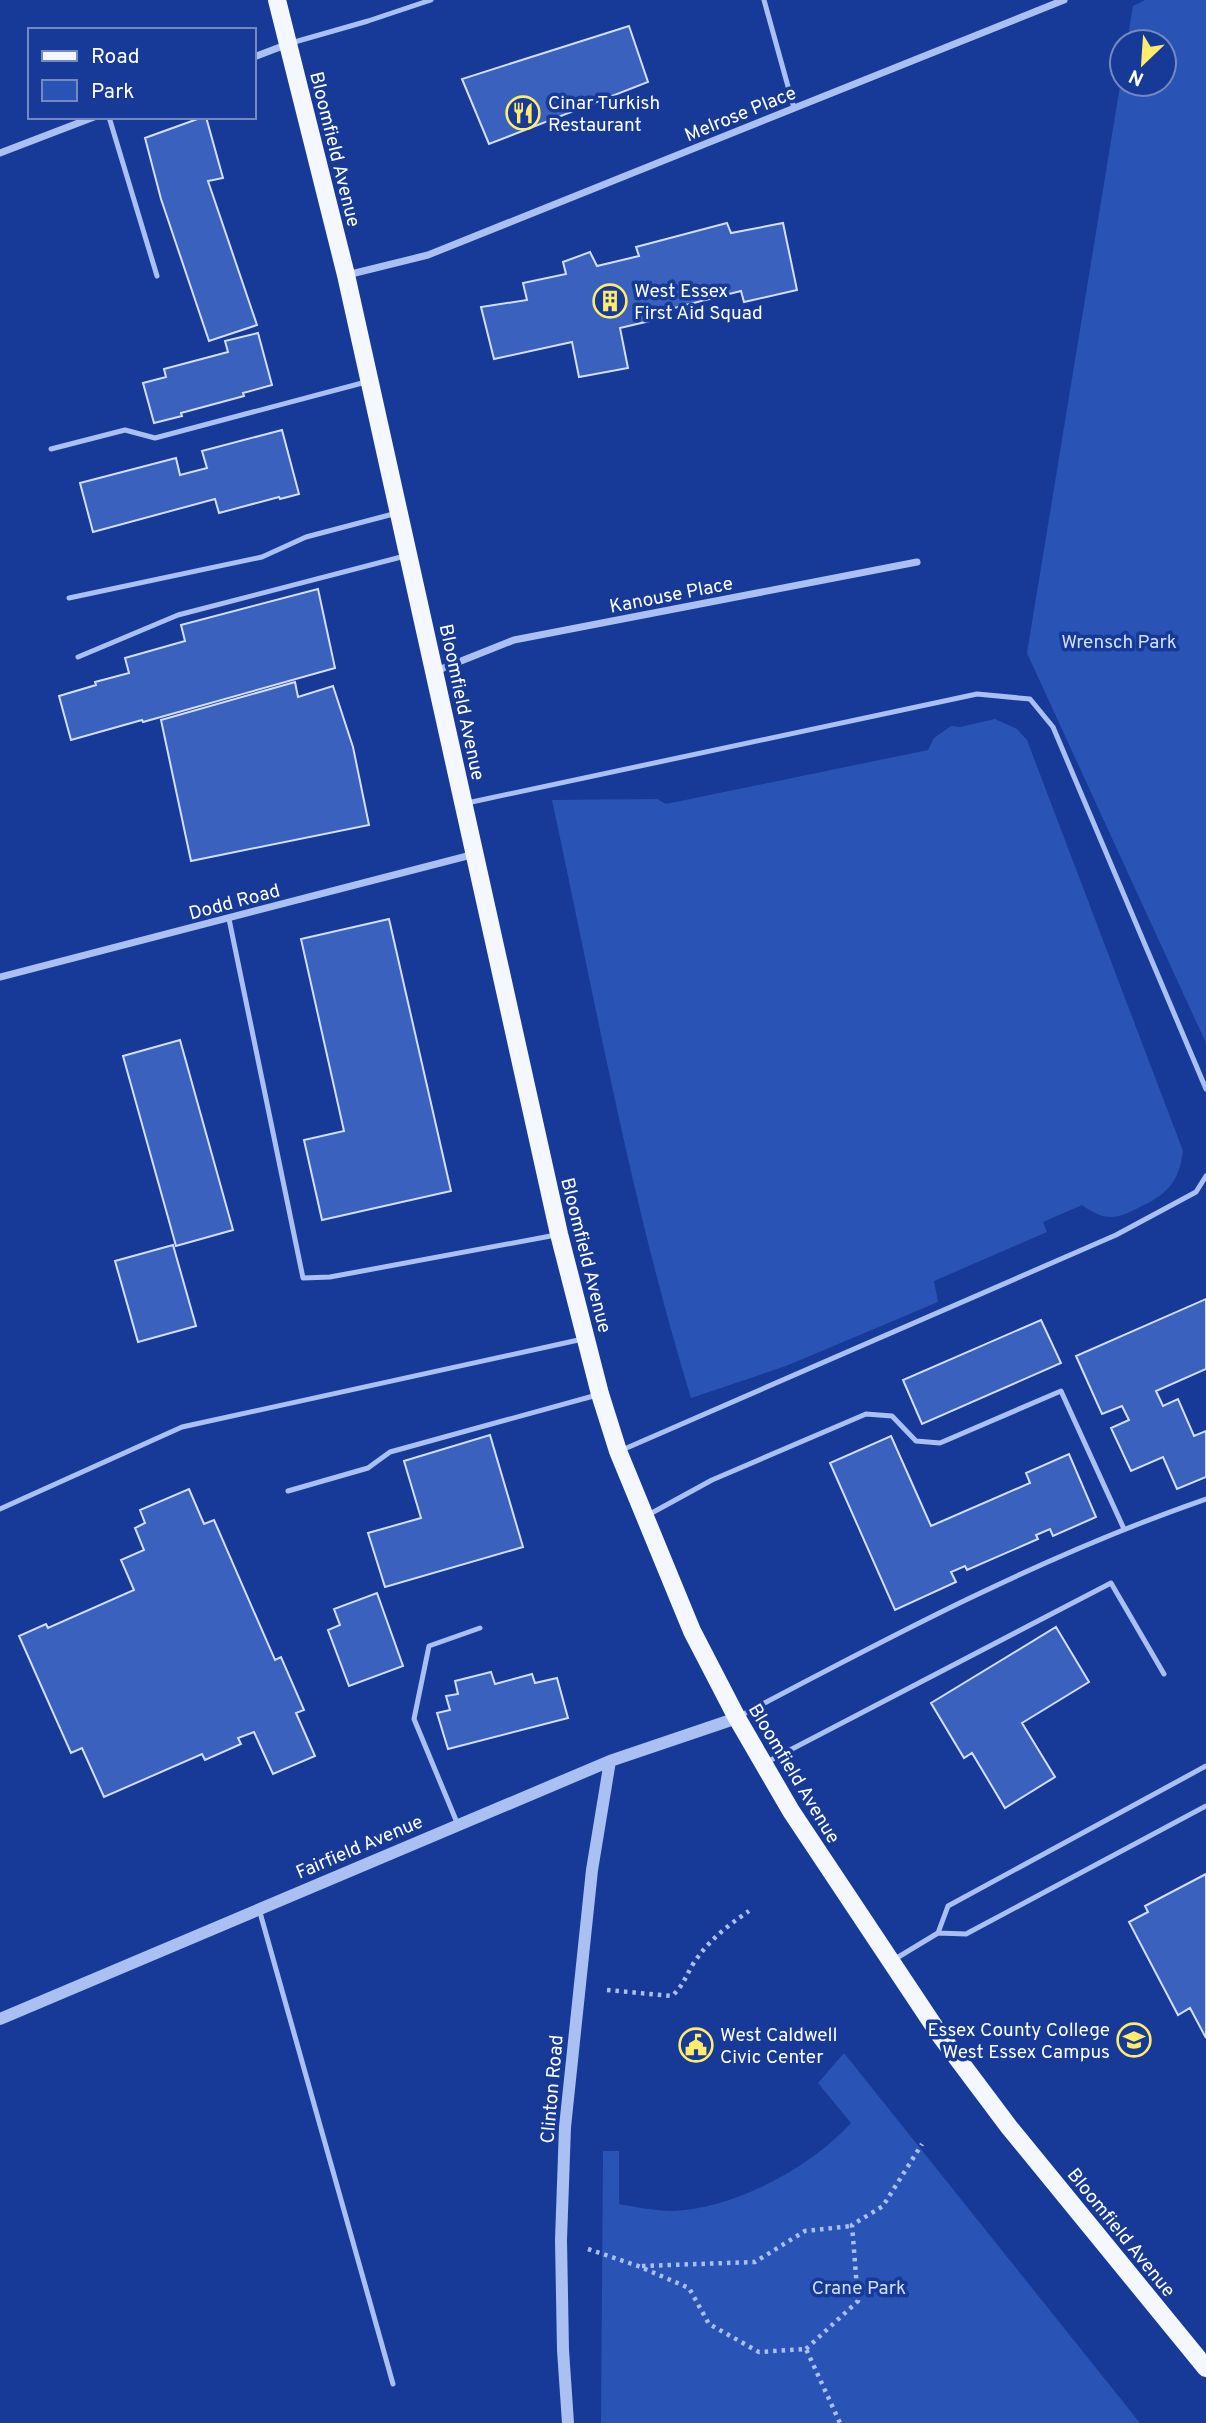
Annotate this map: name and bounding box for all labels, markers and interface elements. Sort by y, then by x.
legend [28,28,256,119]
north arrow [1108,28,1178,98]
text: Road [91,44,140,71]
text: N [1125,63,1148,90]
street label: Bloomfield Avenue [303,69,365,230]
text: Park [91,79,134,106]
street label: Melrose Place [681,82,800,148]
place label: Cinar Turkish Restaurant [548,92,660,138]
restaurant icon: Cinar Turkish Restaurant [504,94,542,132]
place label: West Essex First Aid Squad [634,280,763,326]
building icon: West Essex First Aid Squad [591,282,629,320]
street label: Kanouse Place [608,572,735,620]
street label: Bloomfield Avenue [433,622,489,783]
park label: Wrensch Park [1061,631,1177,655]
street label: Dodd Road [186,879,283,927]
street label: Bloomfield Avenue [554,1175,616,1336]
street label: Bloomfield Avenue [742,1700,845,1848]
street label: Fairfield Avenue [293,1810,427,1885]
place label: Essex County College West Essex Campus [927,2019,1110,2065]
school or university icon: Essex County College West Essex Campus [1115,2021,1153,2059]
place label: West Caldwell Civic Center [720,2024,838,2070]
public building icon: West Caldwell Civic Center [677,2026,715,2064]
street label: Clinton Road [536,2034,570,2145]
street label: Bloomfield Avenue [1061,2164,1180,2303]
park label: Crane Park [812,2277,906,2301]

